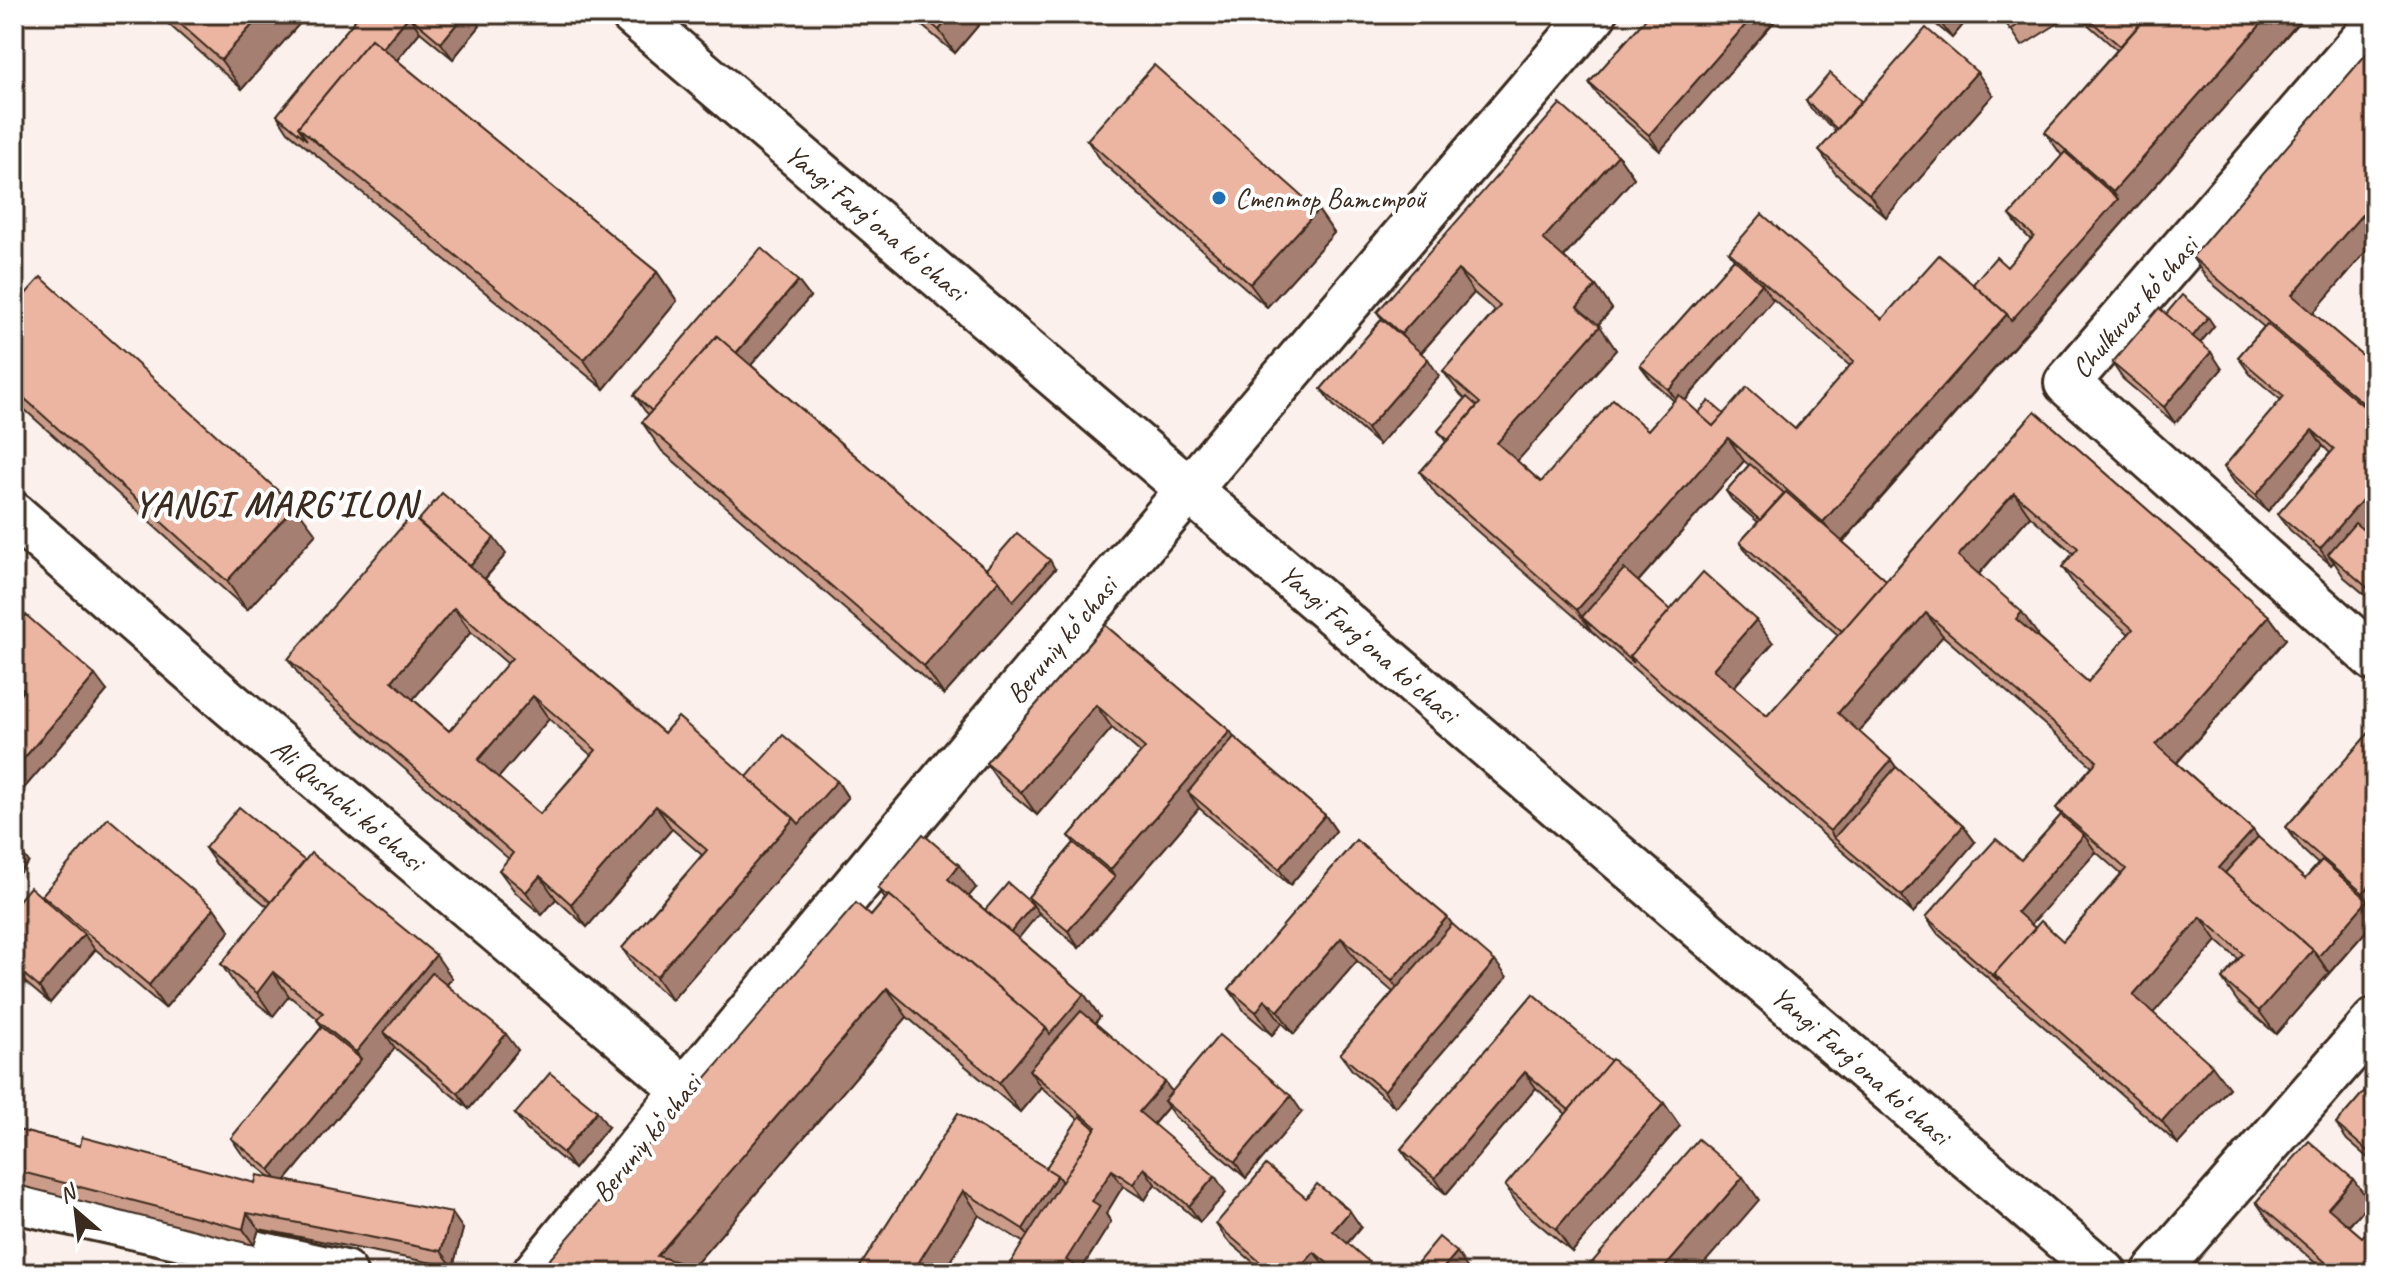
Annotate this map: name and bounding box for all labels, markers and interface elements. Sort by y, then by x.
street label: Yangi Fargʻona koʻchasi [778,137,976,311]
place label: Стептор Ватстрой [1235,181,1427,216]
marker: Стептор Ватстрой [1210,189,1228,207]
street label: Chulkuvar koʻchasi [2064,227,2208,385]
district label: YANGI MARG'ILON [134,481,421,527]
street label: Yangi Fargʻona koʻchasi [1272,556,1468,733]
street label: Beruniy koʻchasi [998,567,1127,711]
street label: Ali Qushchi koʻchasi [264,731,434,881]
street label: Yangi Fargʻona koʻchasi [1764,978,1960,1155]
street label: Beruniy koʻchasi [584,1064,711,1209]
north arrow [36,1171,116,1251]
text: N [54,1177,83,1210]

